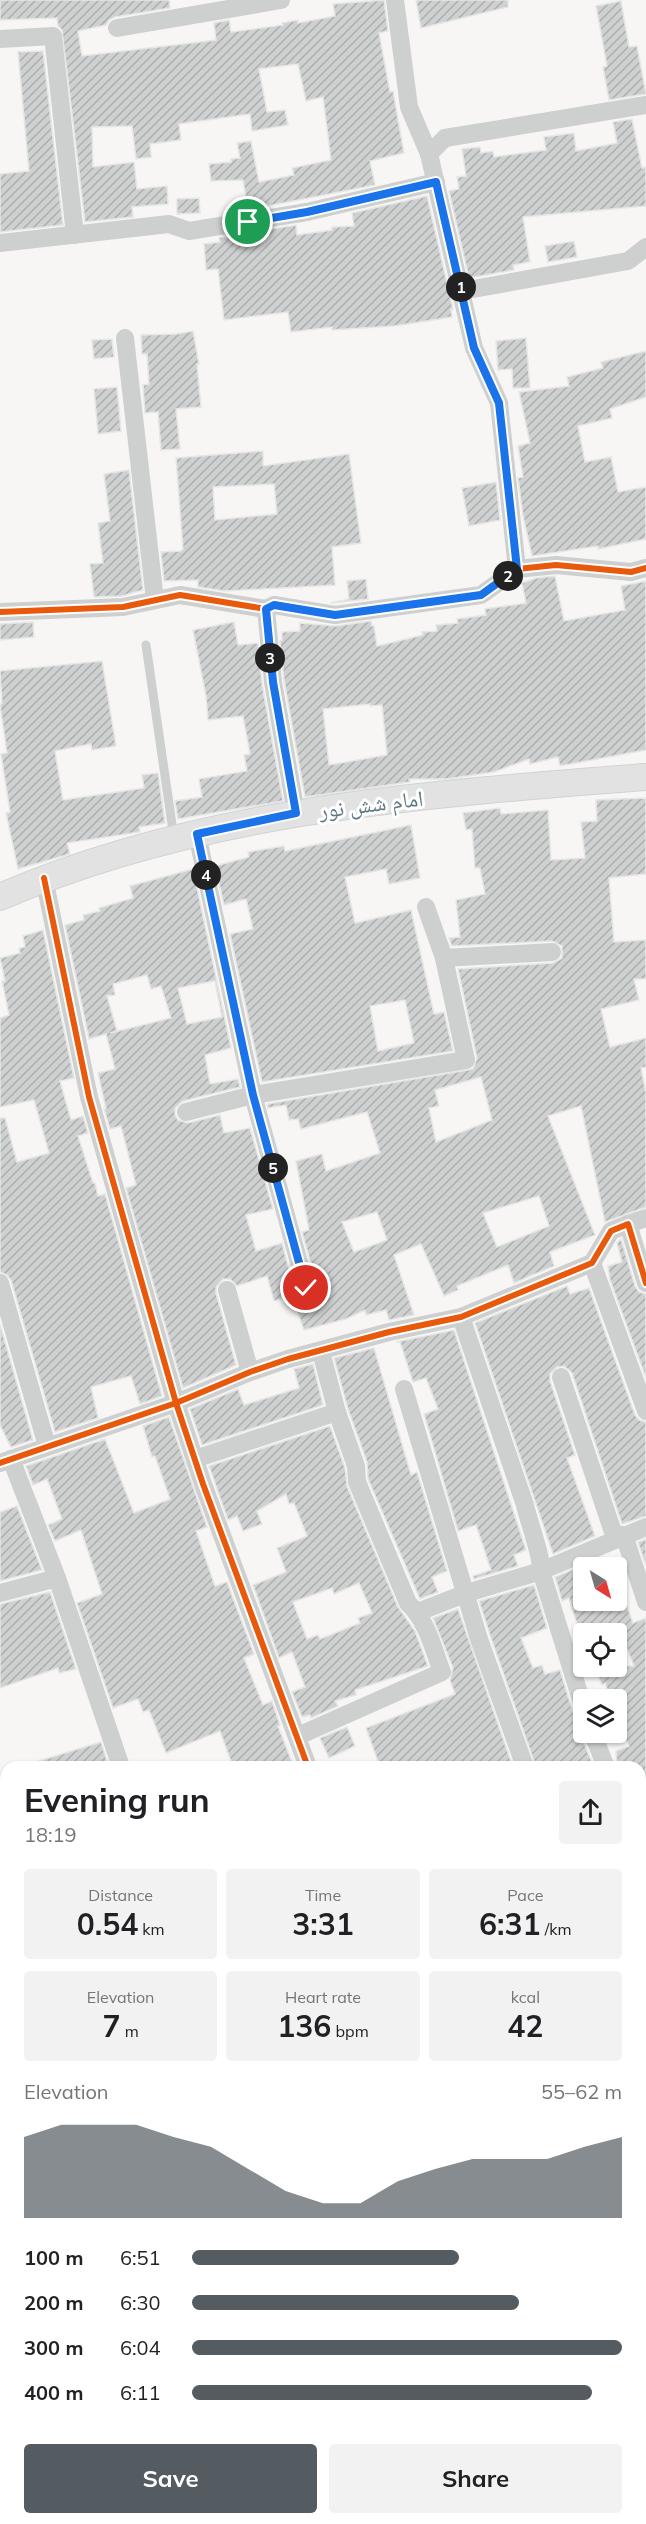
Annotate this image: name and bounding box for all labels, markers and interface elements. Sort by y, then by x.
pin [222,196,273,247]
icon: arrive [231,205,264,238]
pin: 1 [446,272,476,302]
text: 1 [456,277,466,297]
pin: 2 [493,561,523,591]
text: 2 [503,566,513,586]
pin: 3 [255,643,285,673]
text: 3 [265,648,275,668]
street label: امام شش نور [316,784,425,825]
pin: 4 [191,860,221,890]
text: 4 [201,865,211,885]
pin: 5 [258,1153,288,1183]
text: 5 [268,1158,278,1178]
pin [280,1262,331,1313]
icon: check [289,1271,322,1304]
north arrow [573,1557,627,1611]
map controls [573,1557,627,1743]
button: locate [573,1623,627,1677]
button: layers [573,1689,627,1743]
text: Evening run [24,1779,210,1820]
button: share [559,1781,622,1844]
text: 18:19 [24,1822,77,1847]
text: Distance [88,1885,153,1905]
text: Time [305,1885,341,1905]
text: Pace [507,1885,543,1905]
text: 0.54 [77,1905,138,1943]
text: 3:31 [292,1905,354,1943]
text: 6:31 [479,1905,541,1943]
text: km [138,1919,165,1939]
text: /km [541,1919,572,1939]
text: Elevation [87,1987,155,2007]
text: Heart rate [285,1987,361,2007]
text: kcal [511,1987,540,2007]
text: 7 [103,2007,121,2045]
text: 136 [277,2007,331,2045]
text: 42 [507,2007,543,2045]
text: m [121,2021,139,2041]
text: bpm [331,2021,369,2041]
text: Elevation [24,2079,109,2104]
text: 55–62 m [541,2079,622,2104]
text: 100 m [24,2245,83,2270]
text: 6:51 [120,2245,161,2270]
text: 200 m [24,2290,83,2315]
text: 6:30 [120,2290,161,2315]
text: 300 m [24,2335,83,2360]
text: 6:04 [120,2335,161,2360]
text: 400 m [24,2380,83,2405]
text: 6:11 [120,2380,161,2405]
button: Save [24,2444,317,2513]
button: Share [329,2444,622,2513]

